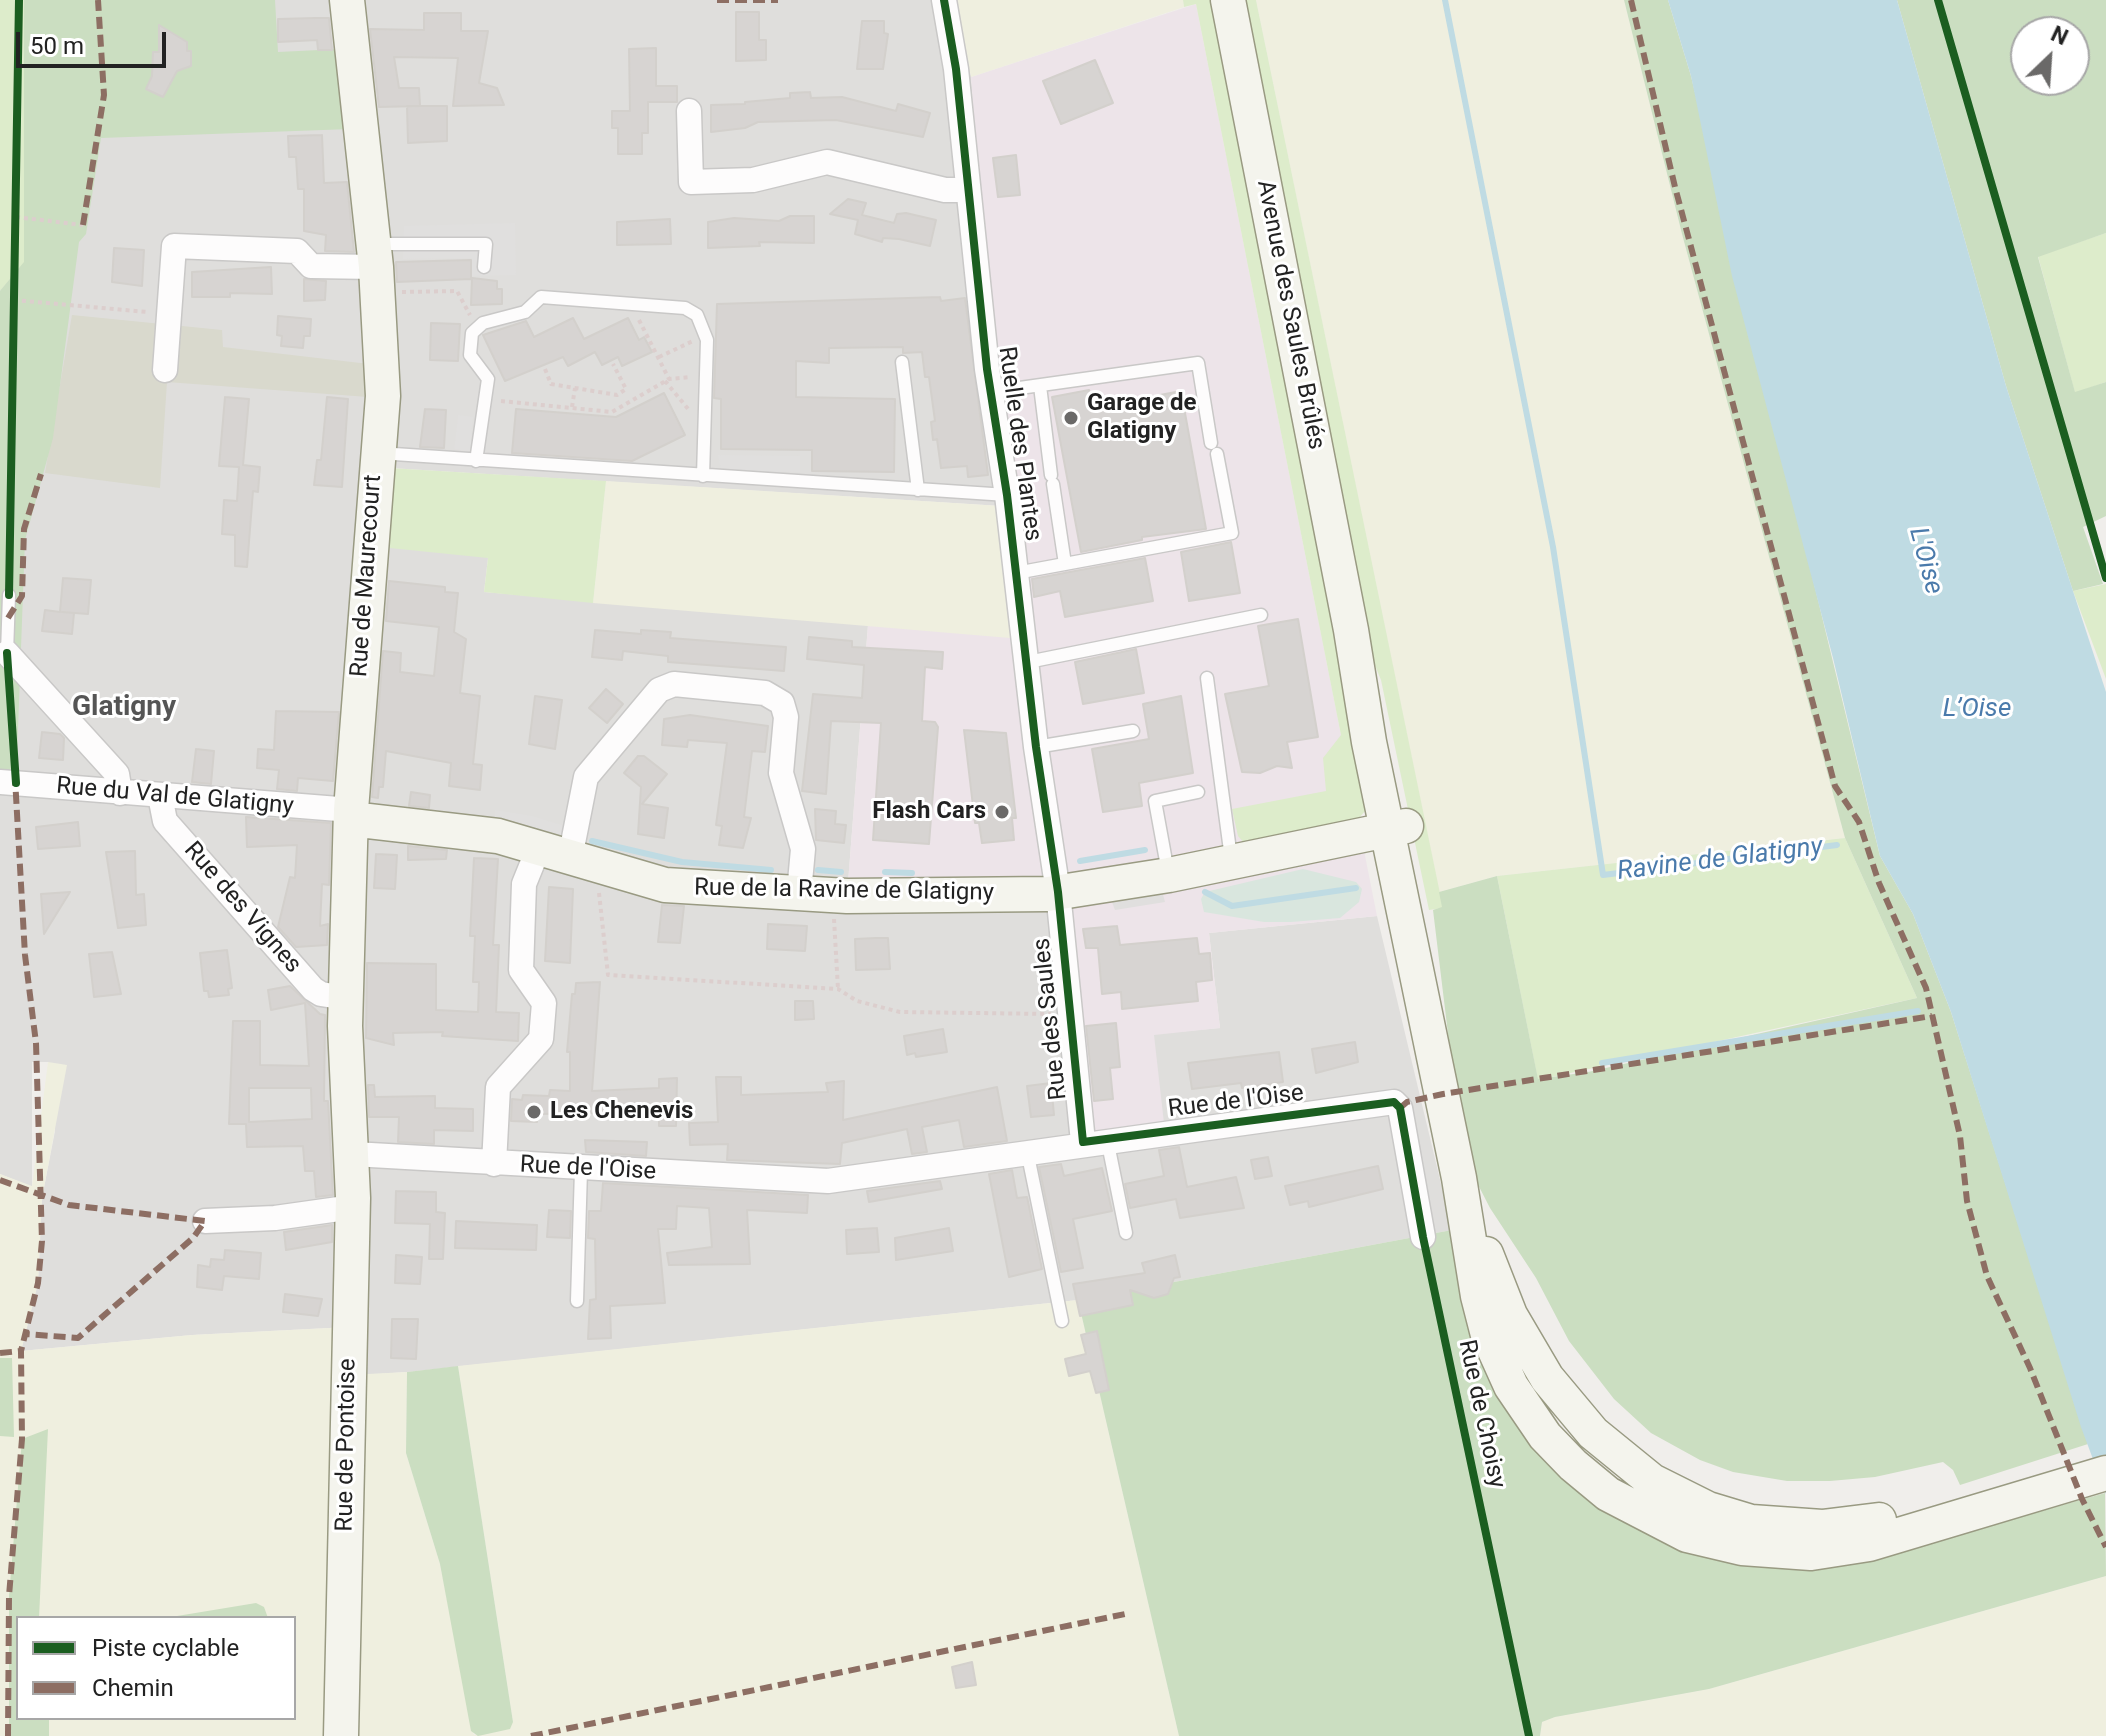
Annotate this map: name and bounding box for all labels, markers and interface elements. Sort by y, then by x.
scale bar [20,16,170,66]
north arrow [2010,16,2090,96]
text: N [2047,21,2072,50]
text: 50 m [30,32,84,60]
street label: Avenue des Saules Brûlés [1250,178,1330,452]
street label: Ruelle des Plantes [991,345,1047,543]
place label: Garage de Glatigny [1087,390,1197,446]
marker: Garage de Glatigny [1062,409,1080,427]
street label: Rue de Maurecourt [346,474,388,678]
water label: L'Oise [1901,524,1949,598]
district label: Glatigny [72,691,176,725]
water label: L’Oise [1943,693,2011,725]
street label: Rue du Val de Glatigny [55,772,295,822]
place label: Flash Cars [872,798,986,826]
marker: Flash Cars [993,803,1011,821]
water label: Ravine de Glatigny [1616,832,1824,888]
street label: Rue des Vignes [177,837,307,979]
street label: Rue de la Ravine de Glatigny [694,874,994,908]
street label: Rue des Saules [1028,937,1074,1101]
street label: Rue de l'Oise [1167,1079,1305,1125]
place label: Les Chenevis [550,1098,693,1126]
marker: Les Chenevis [525,1103,543,1121]
street label: Rue de l'Oise [519,1151,657,1187]
street label: Rue de Choisy [1451,1337,1511,1491]
street label: Rue de Pontoise [331,1358,363,1532]
legend [16,1616,296,1720]
text: Piste cyclable [92,1634,239,1662]
text: Chemin [92,1674,174,1702]

